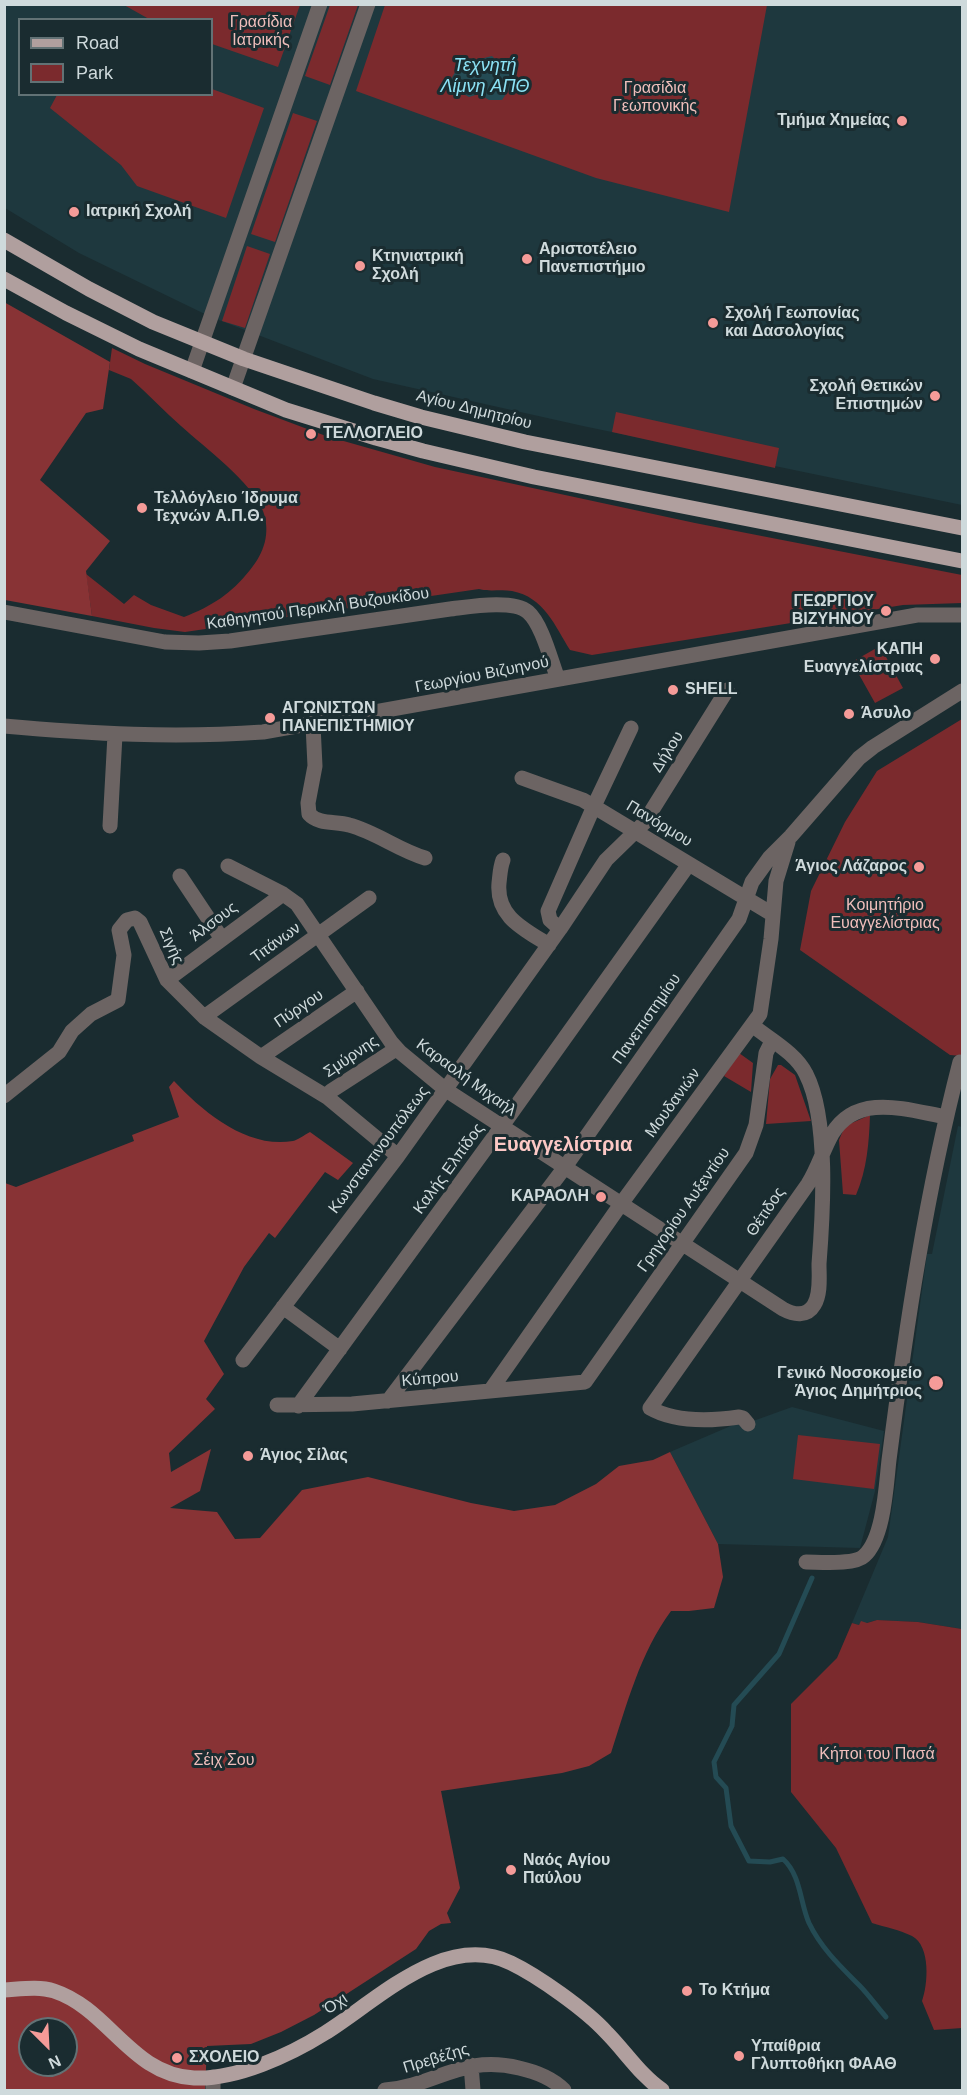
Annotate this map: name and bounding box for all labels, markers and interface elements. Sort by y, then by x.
park label: Γρασίδια Ιατρικής [230,13,292,51]
legend [18,18,213,96]
text: Road [76,33,119,53]
water label: Τεχνητή Λίμνη ΑΠΘ [441,55,529,98]
text: Park [76,63,113,83]
park label: Γρασίδια Γεωπονικής [613,79,697,117]
place label: Τμήμα Χημείας [777,111,890,131]
marker: Τμήμα Χημείας [895,114,909,128]
place label: Ιατρική Σχολή [86,202,192,222]
marker: Ιατρική Σχολή [67,205,81,219]
place label: Αριστοτέλειο Πανεπιστήμιο [539,240,645,278]
place label: Κτηνιατρική Σχολή [372,247,464,285]
marker: Αριστοτέλειο Πανεπιστήμιο [520,252,534,266]
marker: Κτηνιατρική Σχολή [353,259,367,273]
place label: Σχολή Γεωπονίας και Δασολογίας [725,304,859,342]
marker: Σχολή Γεωπονίας και Δασολογίας [706,316,720,330]
place label: Σχολή Θετικών Επιστημών [809,377,923,415]
street label: Αγίου Δημητρίου [414,386,534,434]
marker: Σχολή Θετικών Επιστημών [928,389,942,403]
place label: ΤΕΛΛΟΓΛΕΙΟ [323,424,423,444]
marker: ΤΕΛΛΟΓΛΕΙΟ [304,427,318,441]
place label: Τελλόγλειο Ίδρυμα Τεχνών Α.Π.Θ. [154,489,298,527]
marker: Τελλόγλειο Ίδρυμα Τεχνών Α.Π.Θ. [135,501,149,515]
street label: Καθηγητού Περικλή Βυζουκίδου [206,584,430,634]
place label: ΓΕΩΡΓΙΟΥ ΒΙΖΥΗΝΟΥ [792,592,874,630]
marker: ΓΕΩΡΓΙΟΥ ΒΙΖΥΗΝΟΥ [879,604,893,618]
place label: ΚΑΠΗ Ευαγγελίστριας [804,640,923,678]
marker: ΚΑΠΗ Ευαγγελίστριας [928,652,942,666]
street label: Γεωργίου Βιζυηνού [414,653,550,697]
place label: SHELL [685,680,737,700]
marker: SHELL [666,683,680,697]
place label: ΑΓΩΝΙΣΤΩΝ ΠΑΝΕΠΙΣΤΗΜΙΟΥ [282,699,415,737]
place label: Άσυλο [861,704,911,724]
marker: Άσυλο [842,707,856,721]
marker: ΑΓΩΝΙΣΤΩΝ ΠΑΝΕΠΙΣΤΗΜΙΟΥ [263,711,277,725]
street label: Δήλου [648,728,688,776]
street label: Πανόρμου [622,797,696,851]
place label: Άγιος Λάζαρος [795,857,907,877]
marker: Άγιος Λάζαρος [912,860,926,874]
park label: Κοιμητήριο Ευαγγελίστριας [830,896,940,934]
street label: Άλσους [187,898,241,946]
street label: Τιτάνων [247,919,305,967]
street label: Σιγής [154,925,188,967]
street label: Πανεπιστημίου [609,970,685,1068]
street label: Πύργου [271,986,327,1032]
street label: Σμύρνης [320,1032,382,1082]
street label: Καραολή Μιχαήλ [412,1035,520,1121]
street label: Μουδανιών [641,1065,705,1141]
street label: Κωνσταντινουπόλεως [325,1082,433,1218]
street label: Καλής Ελπίδος [410,1120,488,1218]
district label: Ευαγγελίστρια [494,1133,632,1157]
street label: Γρηγορίου Αυξεντίου [634,1144,734,1276]
street label: Θέτιδος [743,1184,789,1240]
place label: ΚΑΡΑΟΛΗ [511,1187,589,1207]
marker: ΚΑΡΑΟΛΗ [594,1190,608,1204]
place label: Γενικό Νοσοκομείο Άγιος Δημήτριος [777,1364,922,1402]
street label: Κύπρου [401,1367,459,1391]
marker: Γενικό Νοσοκομείο Άγιος Δημήτριος [927,1374,945,1392]
place label: Άγιος Σίλας [260,1446,348,1466]
marker: Άγιος Σίλας [241,1449,255,1463]
park label: Κήποι του Πασά [819,1745,935,1765]
park label: Σέιχ Σου [194,1751,254,1771]
place label: Ναός Αγίου Παύλου [523,1851,610,1889]
marker: Ναός Αγίου Παύλου [504,1863,518,1877]
place label: Το Κτήμα [699,1981,770,2001]
marker: Το Κτήμα [680,1984,694,1998]
street label: Όχι [321,1989,351,2019]
north arrow [18,2017,78,2077]
place label: Υπαίθρια Γλυπτοθήκη ΦΑΑΘ [751,2037,897,2075]
street label: Πρεβέζης [401,2040,471,2078]
place label: ΣΧΟΛΕΙΟ [189,2048,260,2068]
marker: Υπαίθρια Γλυπτοθήκη ΦΑΑΘ [732,2049,746,2063]
marker: ΣΧΟΛΕΙΟ [170,2051,184,2065]
text: N [46,2052,63,2072]

